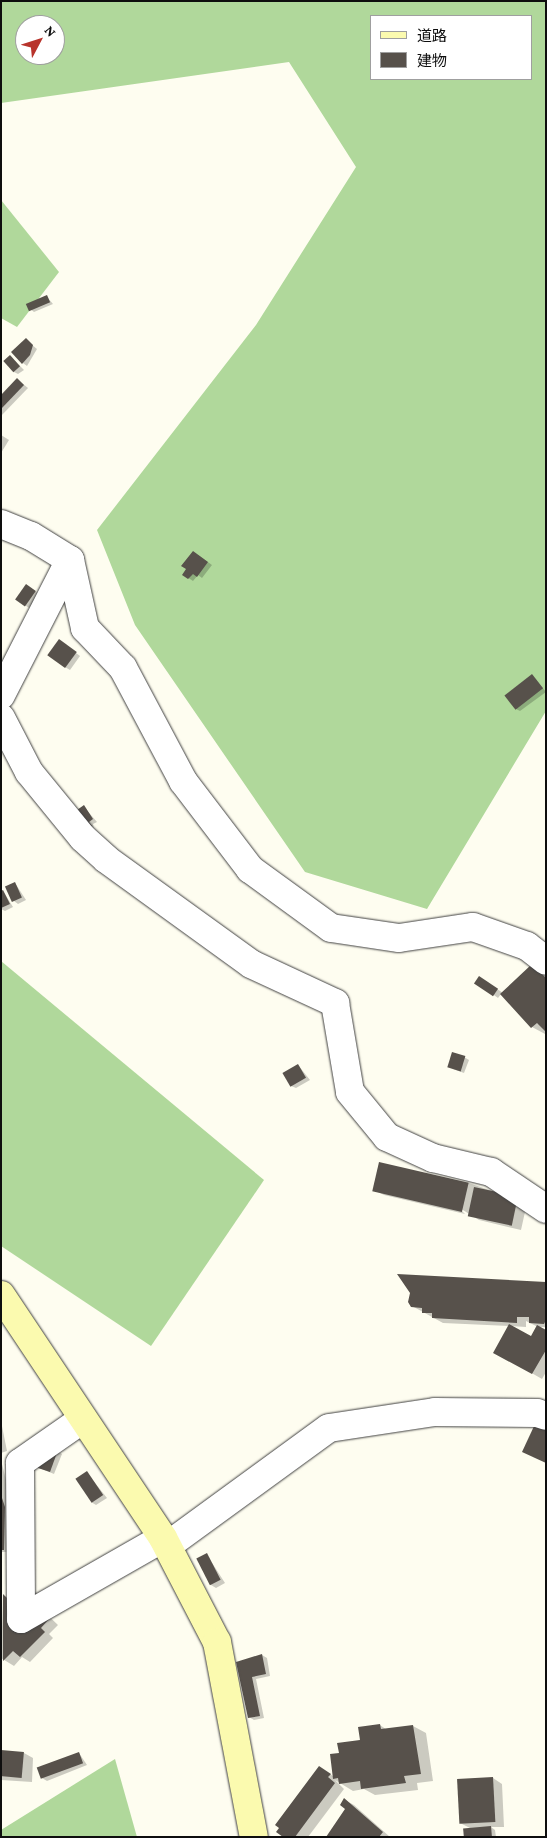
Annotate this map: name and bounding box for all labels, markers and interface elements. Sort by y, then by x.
north arrow [15,15,65,65]
legend [370,15,532,80]
text: N [42,22,60,40]
text: 道路 [417,28,447,44]
text: 建物 [417,53,447,69]

